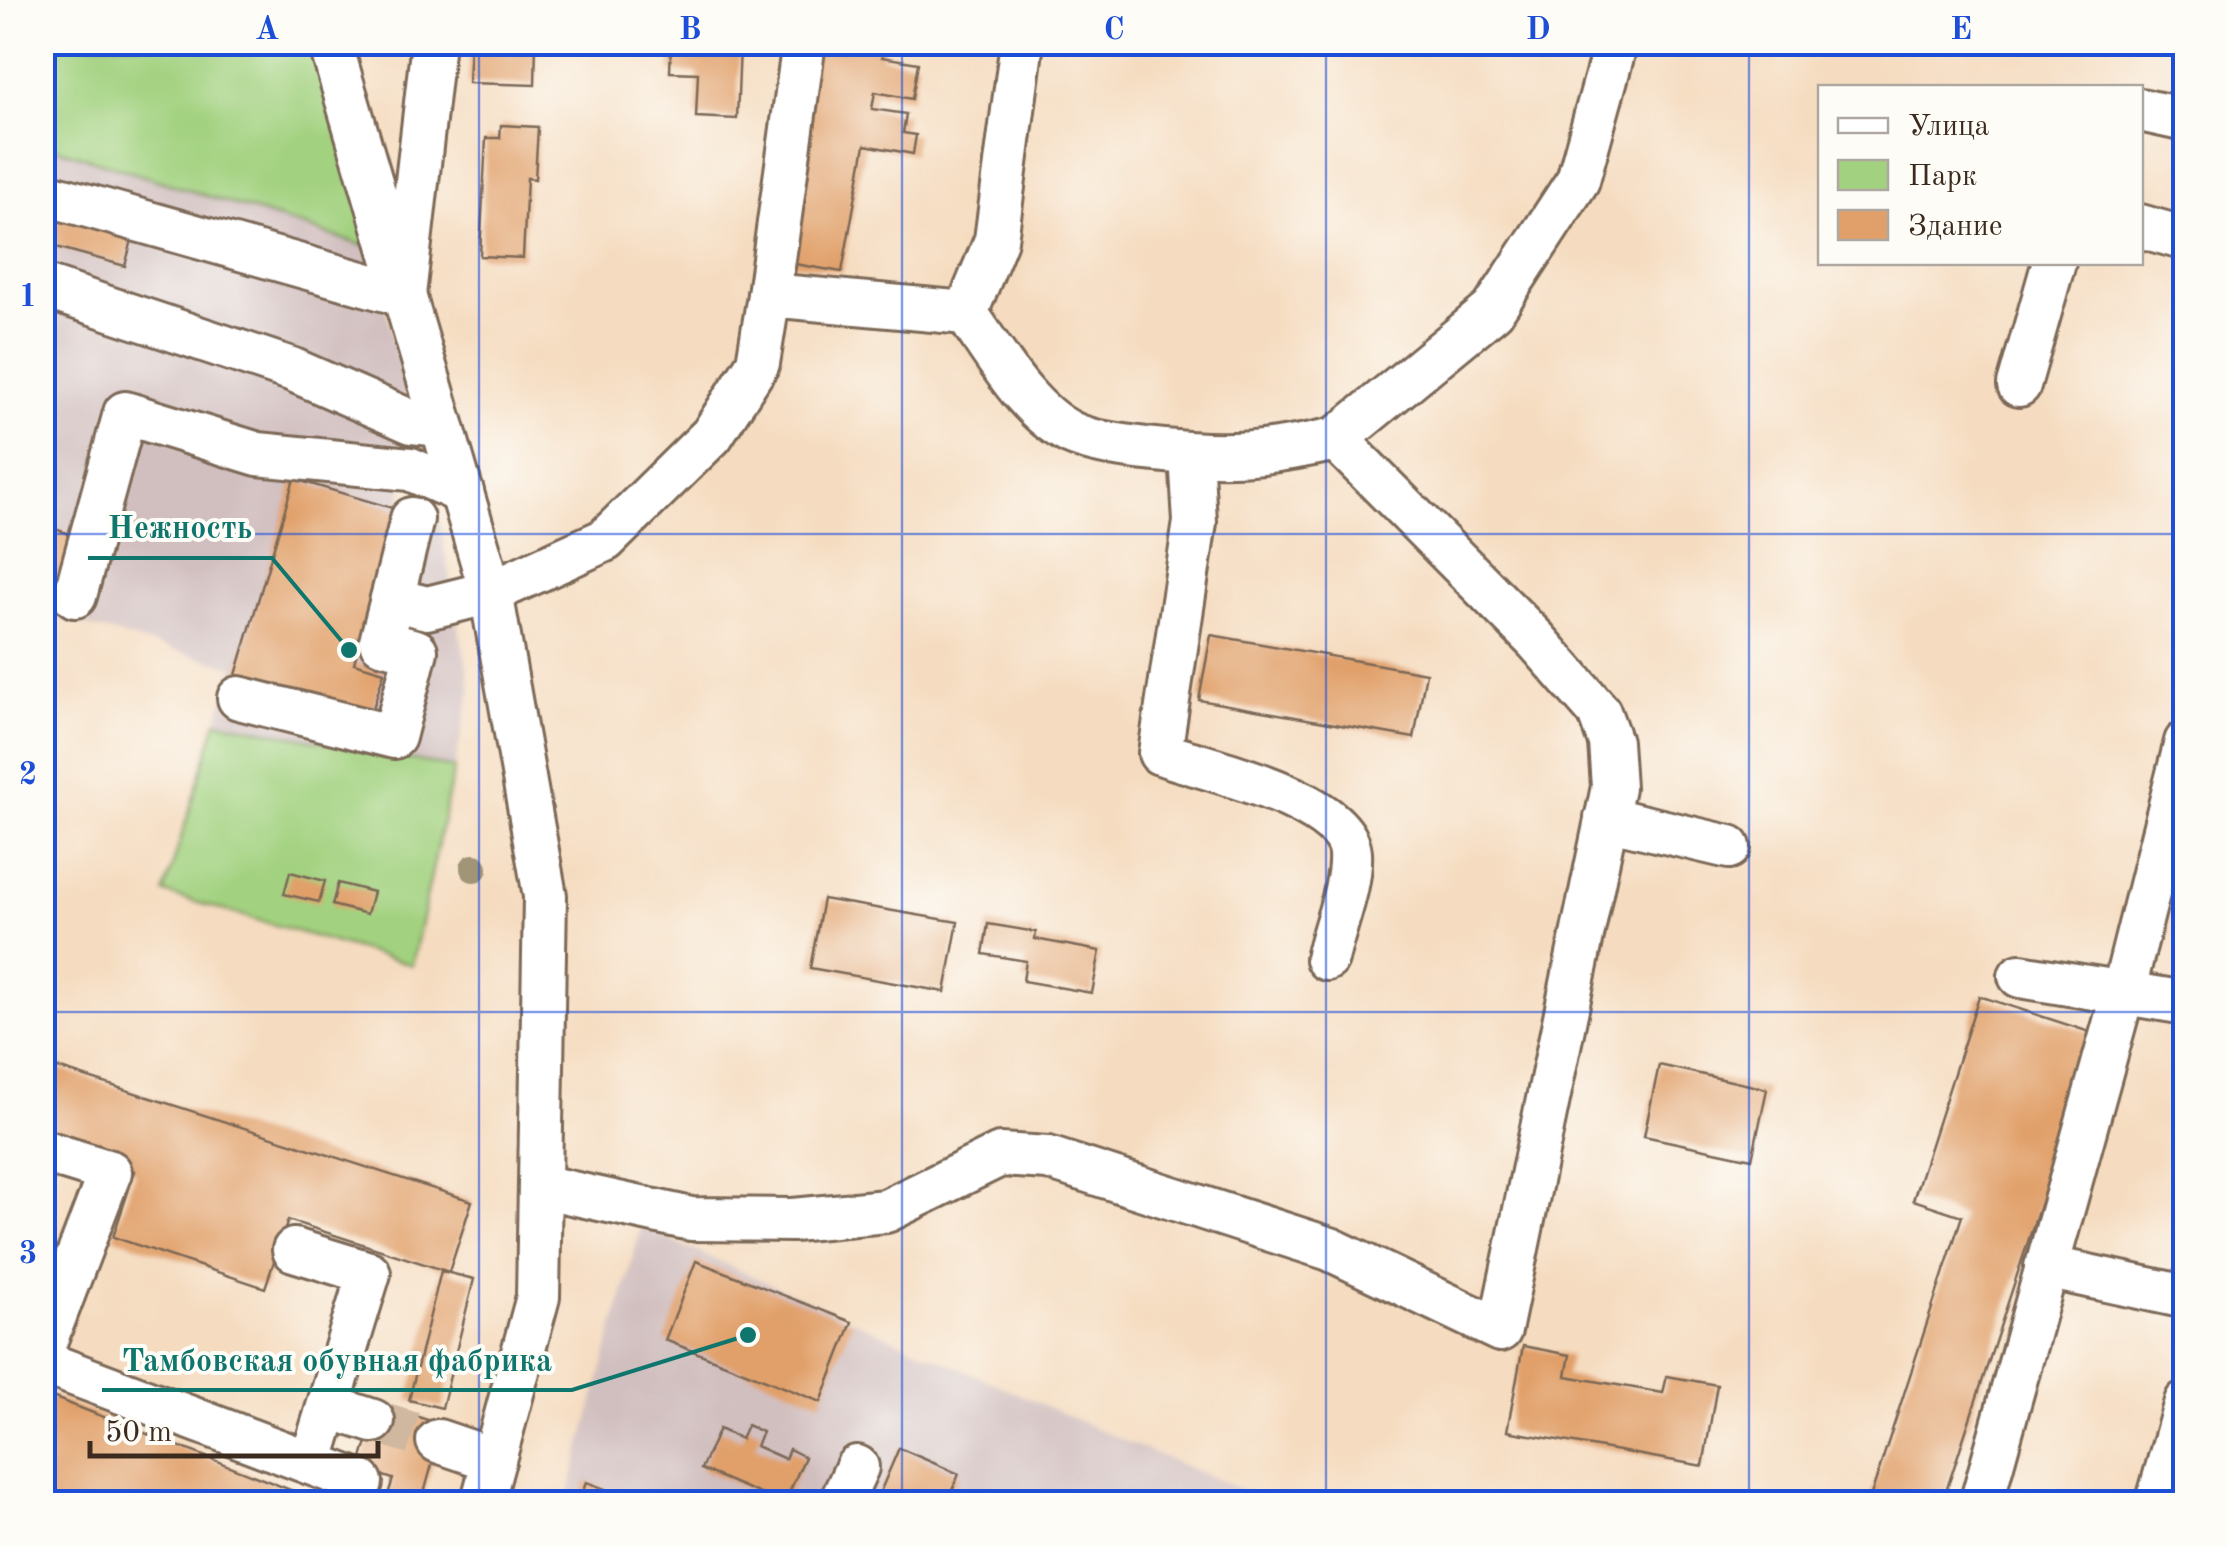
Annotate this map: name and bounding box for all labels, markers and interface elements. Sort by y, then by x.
text: A [255,15,279,47]
text: B [679,15,701,47]
text: C [1103,15,1125,47]
text: D [1525,15,1551,47]
text: E [1950,15,1972,47]
legend [1818,85,2143,265]
text: Улица [1908,112,1990,142]
text: Парк [1908,162,1977,192]
text: Здание [1908,212,2003,242]
text: 1 [19,282,37,314]
callout: Нежность [88,496,272,558]
text: Нежность [108,514,252,546]
text: 2 [19,760,37,792]
text: 3 [19,1239,37,1271]
callout: Тамбовская обувная фабрика [102,1328,572,1390]
text: Тамбовская обувная фабрика [122,1347,552,1379]
scale bar [90,1396,378,1458]
text: 50 m [105,1418,172,1448]

